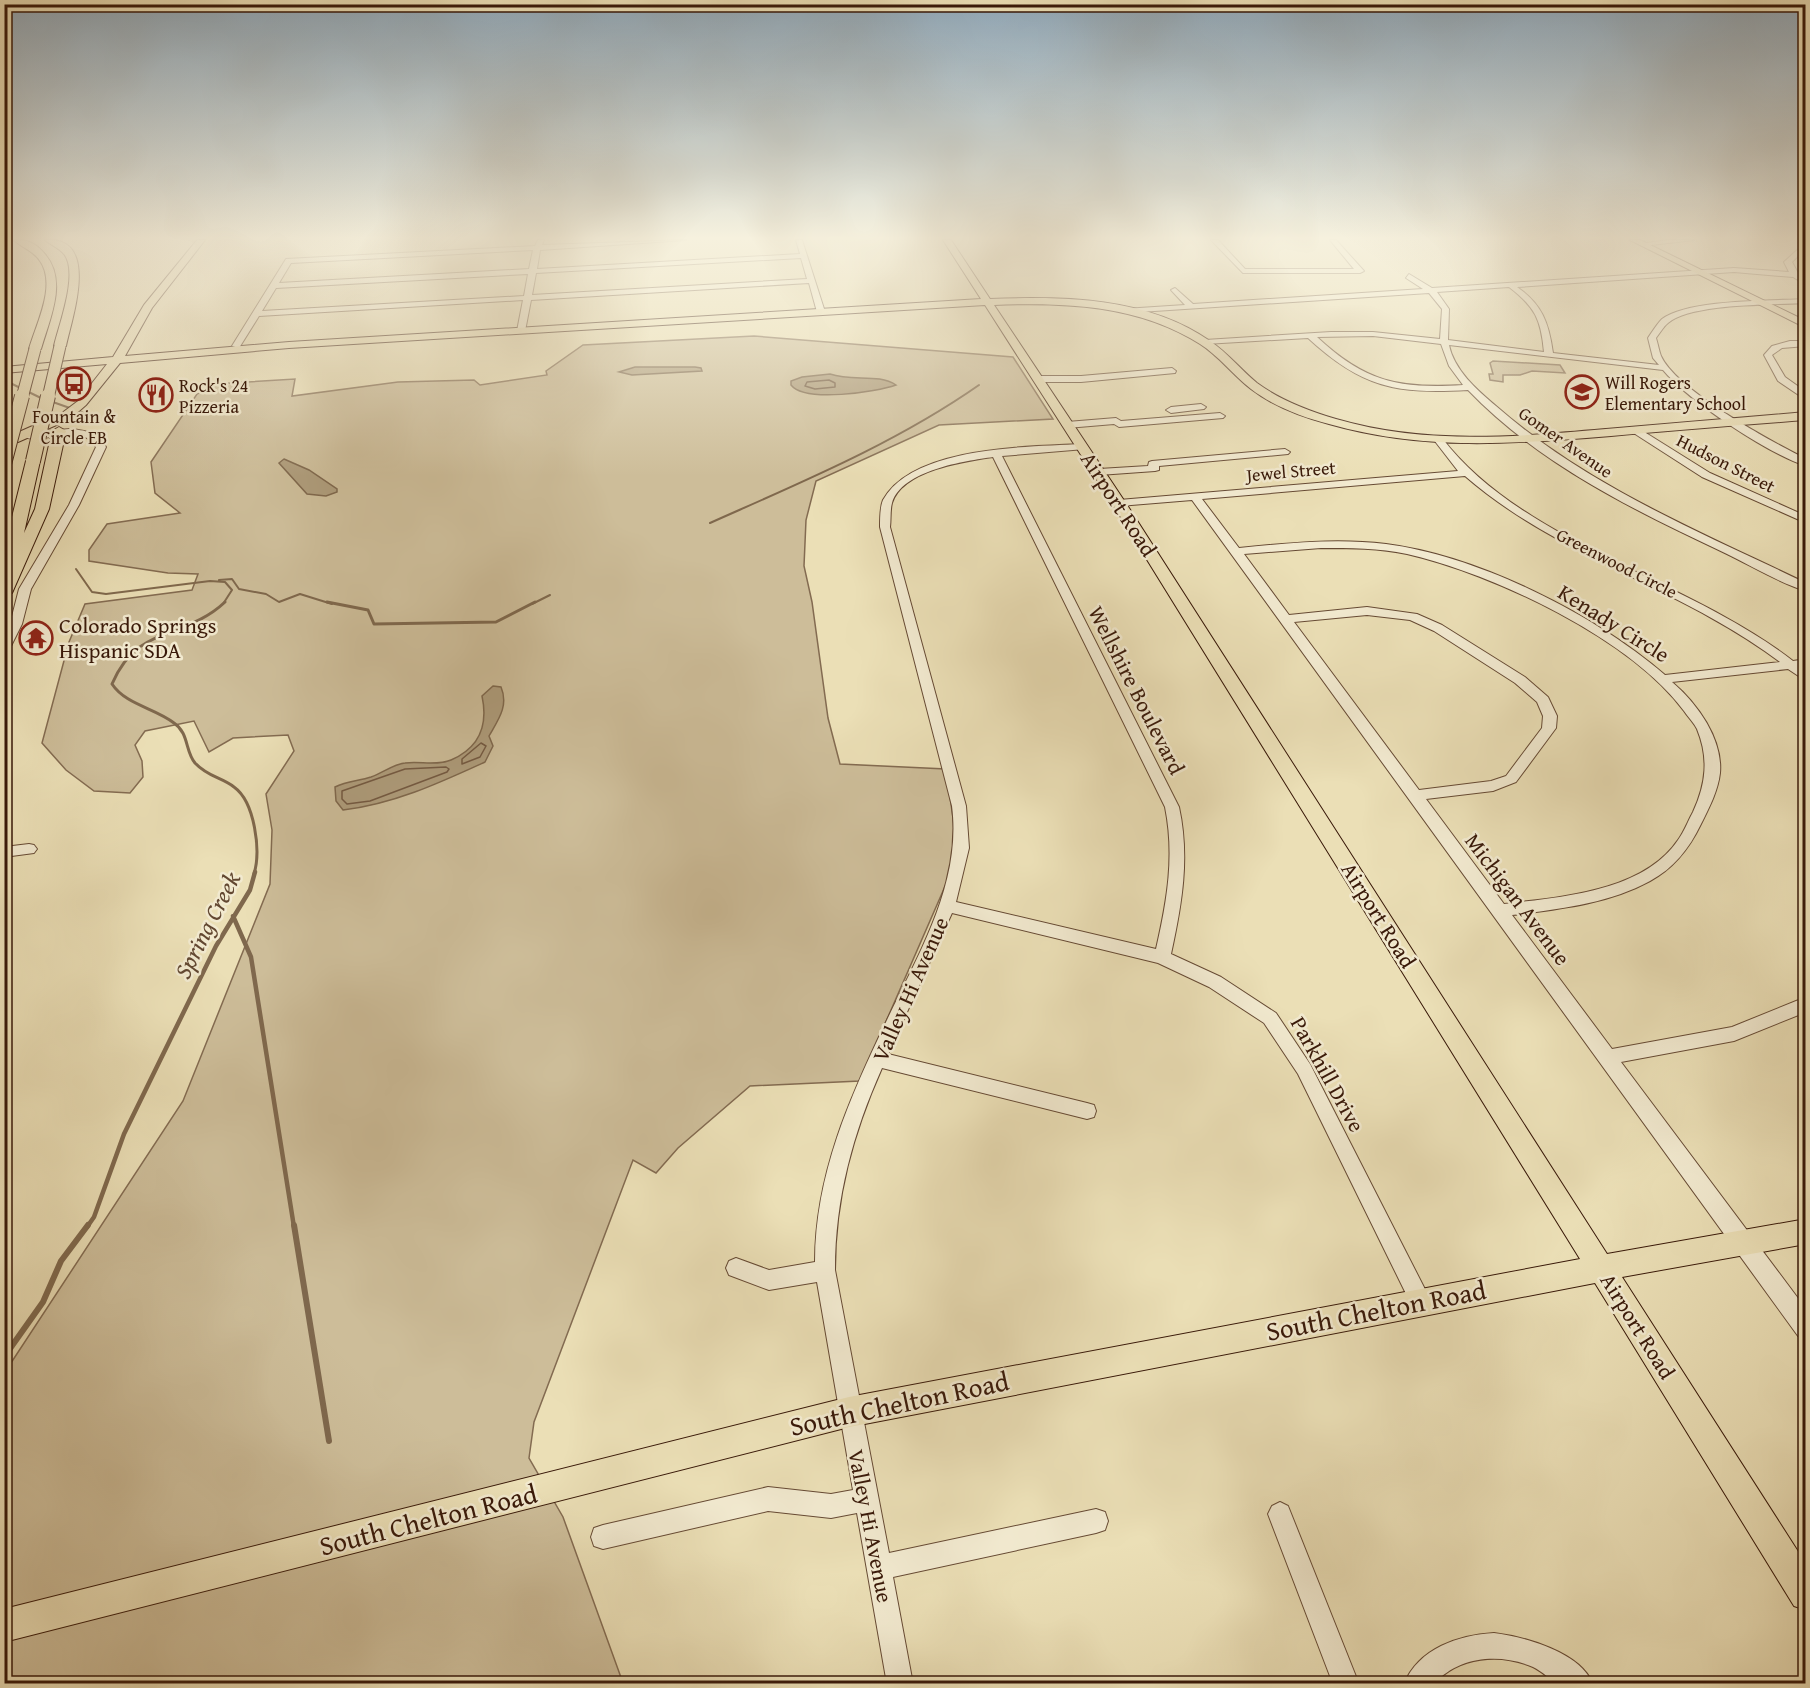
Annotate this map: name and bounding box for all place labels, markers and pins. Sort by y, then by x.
bus stop icon: Fountain & Circle EB [56,366,92,402]
place label: Will Rogers Elementary School [1605,369,1746,417]
place label: Rock's 24 Pizzeria [179,372,248,420]
school or university icon: Will Rogers Elementary School [1564,374,1600,410]
restaurant icon: Rock's 24 Pizzeria [138,377,174,413]
place label: Fountain & Circle EB [32,403,116,451]
place label: Colorado Springs Hispanic SDA [59,609,217,666]
temple icon: Colorado Springs Hispanic SDA [18,620,54,656]

